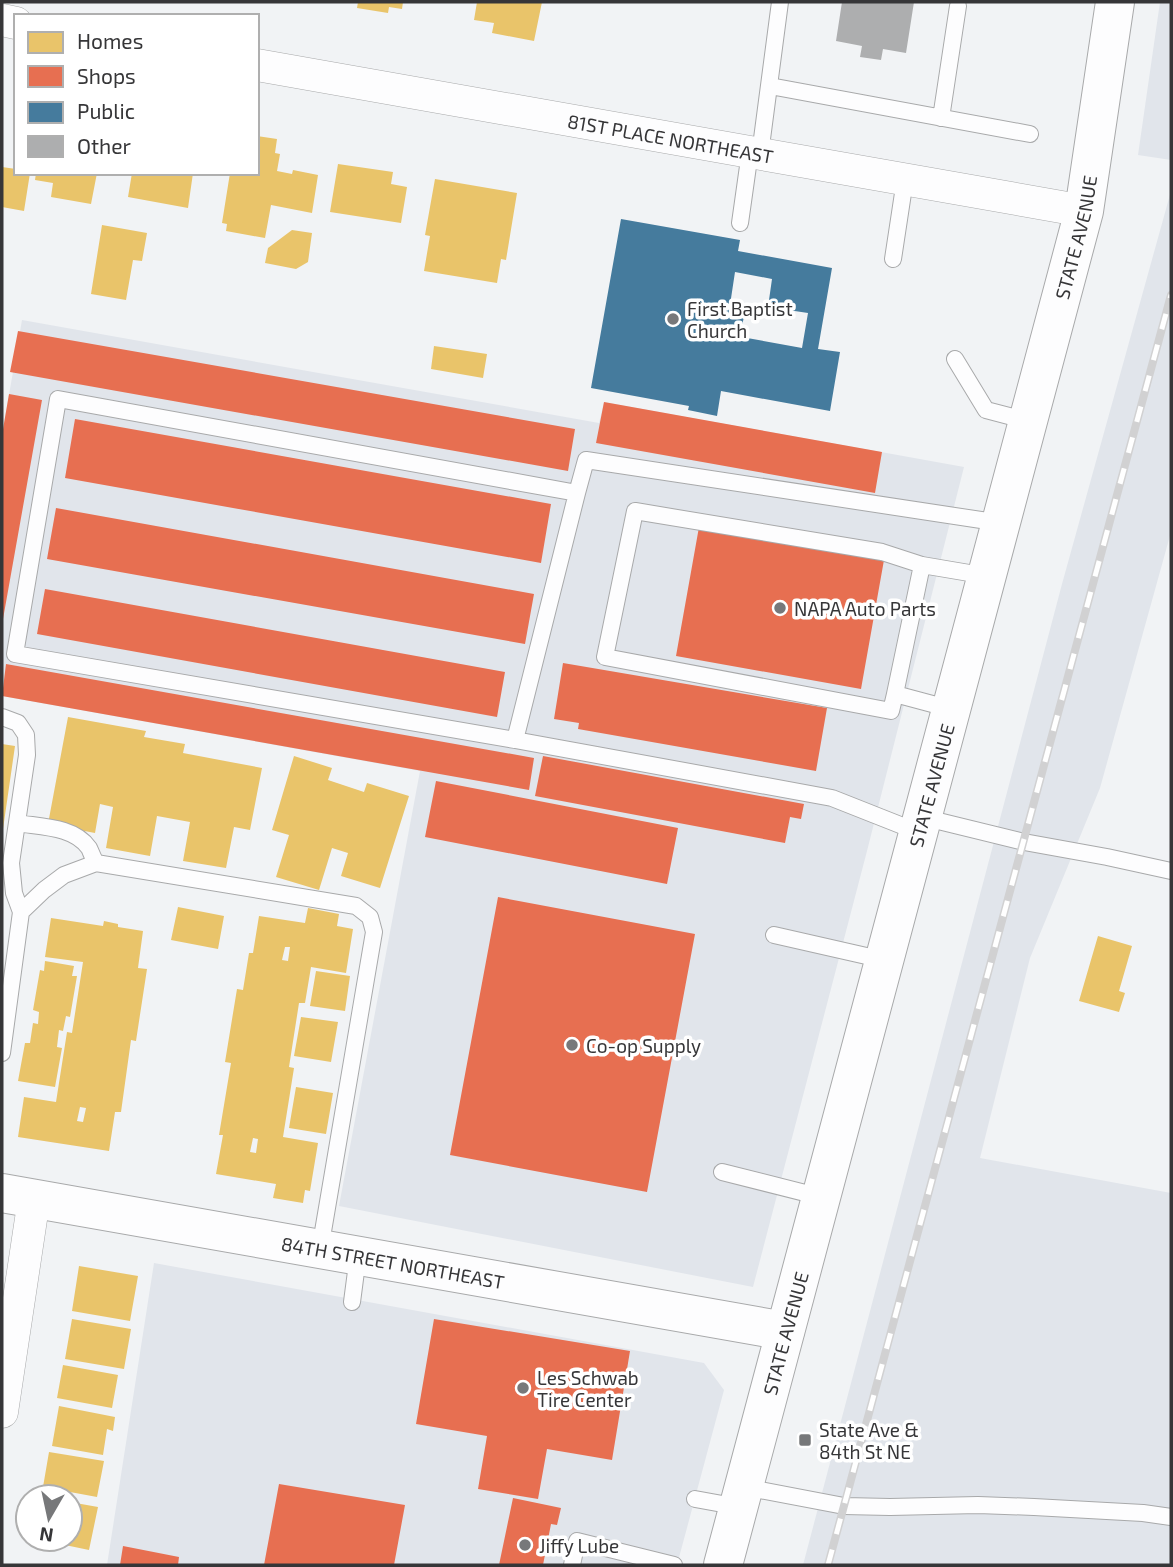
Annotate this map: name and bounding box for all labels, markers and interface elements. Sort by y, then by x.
legend [14,14,259,175]
text: Homes [77,28,143,53]
text: Shops [77,63,136,88]
text: Public [77,98,135,123]
street label: 81ST PLACE NORTHEAST [566,109,775,167]
text: Other [77,133,132,158]
street label: STATE AVENUE [1050,174,1101,302]
place label: First Baptist Church [687,297,793,342]
marker: First Baptist Church [665,311,681,327]
place label: NAPA Auto Parts [794,597,936,620]
marker: NAPA Auto Parts [772,600,788,616]
street label: STATE AVENUE [903,721,958,849]
place label: Co-op Supply [586,1034,701,1057]
marker: Co-op Supply [564,1037,580,1053]
street label: 84TH STREET NORTHEAST [280,1231,506,1293]
street label: STATE AVENUE [757,1269,812,1397]
place label: Les Schwab Tire Center [537,1366,639,1411]
marker: Les Schwab Tire Center [515,1380,531,1396]
place label: State Ave & 84th St NE [819,1418,919,1463]
marker: State Ave & 84th St NE [797,1432,813,1448]
north arrow [14,1483,84,1553]
text: N [38,1523,55,1548]
place label: Jiffy Lube [539,1534,619,1557]
marker: Jiffy Lube [517,1537,533,1553]

